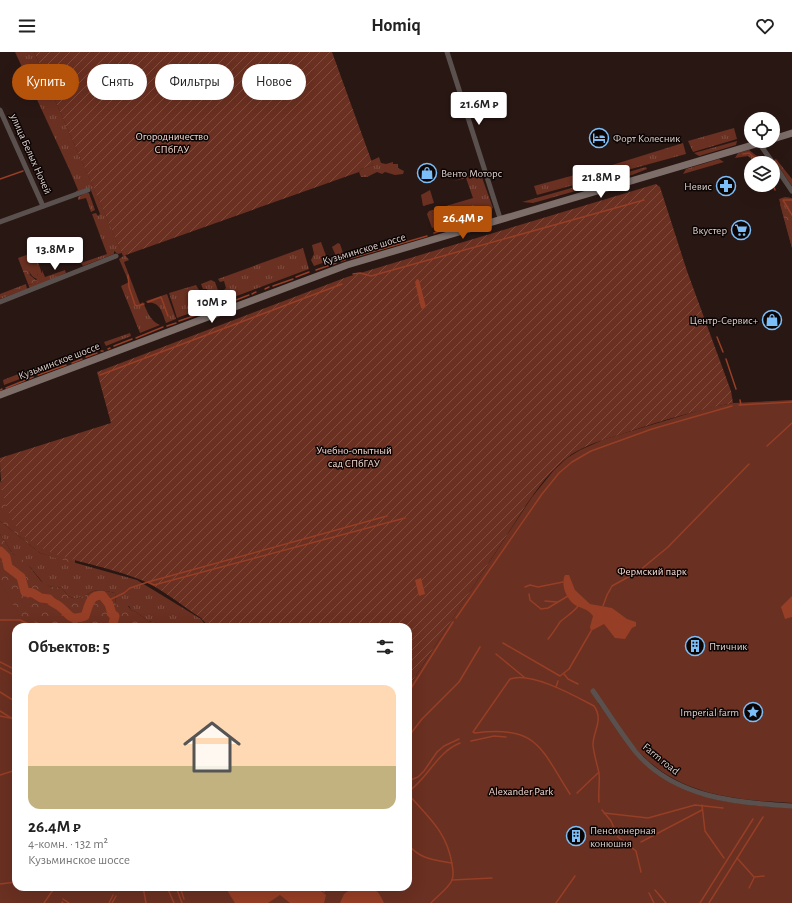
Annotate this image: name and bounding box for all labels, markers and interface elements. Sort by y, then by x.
icon: menu [16,15,38,37]
icon: heart [754,15,776,37]
text: Homiq [371,17,421,35]
chip: Купить [12,64,79,100]
chip: Снять [87,64,147,100]
chip: Фильтры [155,64,234,100]
chip: Новое [242,64,306,100]
pin: 21.6M ₽ [442,92,516,126]
text: 21.6M ₽ [460,98,498,111]
street label: улица Белых Ночей [8,111,54,196]
map controls [744,112,780,192]
button: locate [744,112,780,148]
hotel icon: Форт Колесник [588,127,610,149]
park label: Огородничество СПбГАУ [135,131,209,155]
place label: Форт Колесник [613,133,680,144]
button: layers [744,156,780,192]
shop icon: Венто Моторс [416,162,438,184]
pin: 21.8M ₽ [564,165,638,199]
place label: Венто Моторс [441,168,502,179]
text: 21.8M ₽ [582,171,620,184]
pharmacy icon: Невис [715,175,737,197]
place label: Невис [684,181,712,192]
pin: 26.4M ₽ [426,206,500,240]
text: 26.4M ₽ [443,212,483,225]
supermarket icon: Вкустер [730,219,752,241]
place label: Вкустер [692,225,727,236]
street label: Кузьминское шоссе [321,231,407,267]
pin: 13.8M ₽ [18,237,92,271]
text: 13.8M ₽ [36,243,74,256]
pin: 10M ₽ [184,290,240,324]
text: 10M ₽ [197,296,227,309]
shop icon: Центр-Сервис+ [761,309,783,331]
place label: Центр-Сервис+ [690,315,758,326]
street label: Кузьминское шоссе [17,340,101,382]
park label: Учебно-опытный сад СПбГАУ [316,445,392,469]
park label: Фермский парк [617,566,687,577]
building icon: Птичник [684,635,706,657]
icon: filters [374,636,396,658]
text: Объектов: 5 [28,638,110,655]
place label: Птичник [709,641,747,652]
place icon: Imperial farm [742,701,764,723]
place label: Imperial farm [680,707,739,718]
icon: home [176,711,248,783]
street label: Farm road [641,741,682,777]
park label: Alexander Park [489,786,553,797]
text: 26.4M ₽ [28,818,81,835]
building icon: Пенсионерная конюшня [565,825,587,847]
place label: Пенсионерная конюшня [590,825,656,849]
text: 4-комн. · 132 m² [28,838,108,851]
text: Кузьминское шоссе [28,854,130,867]

